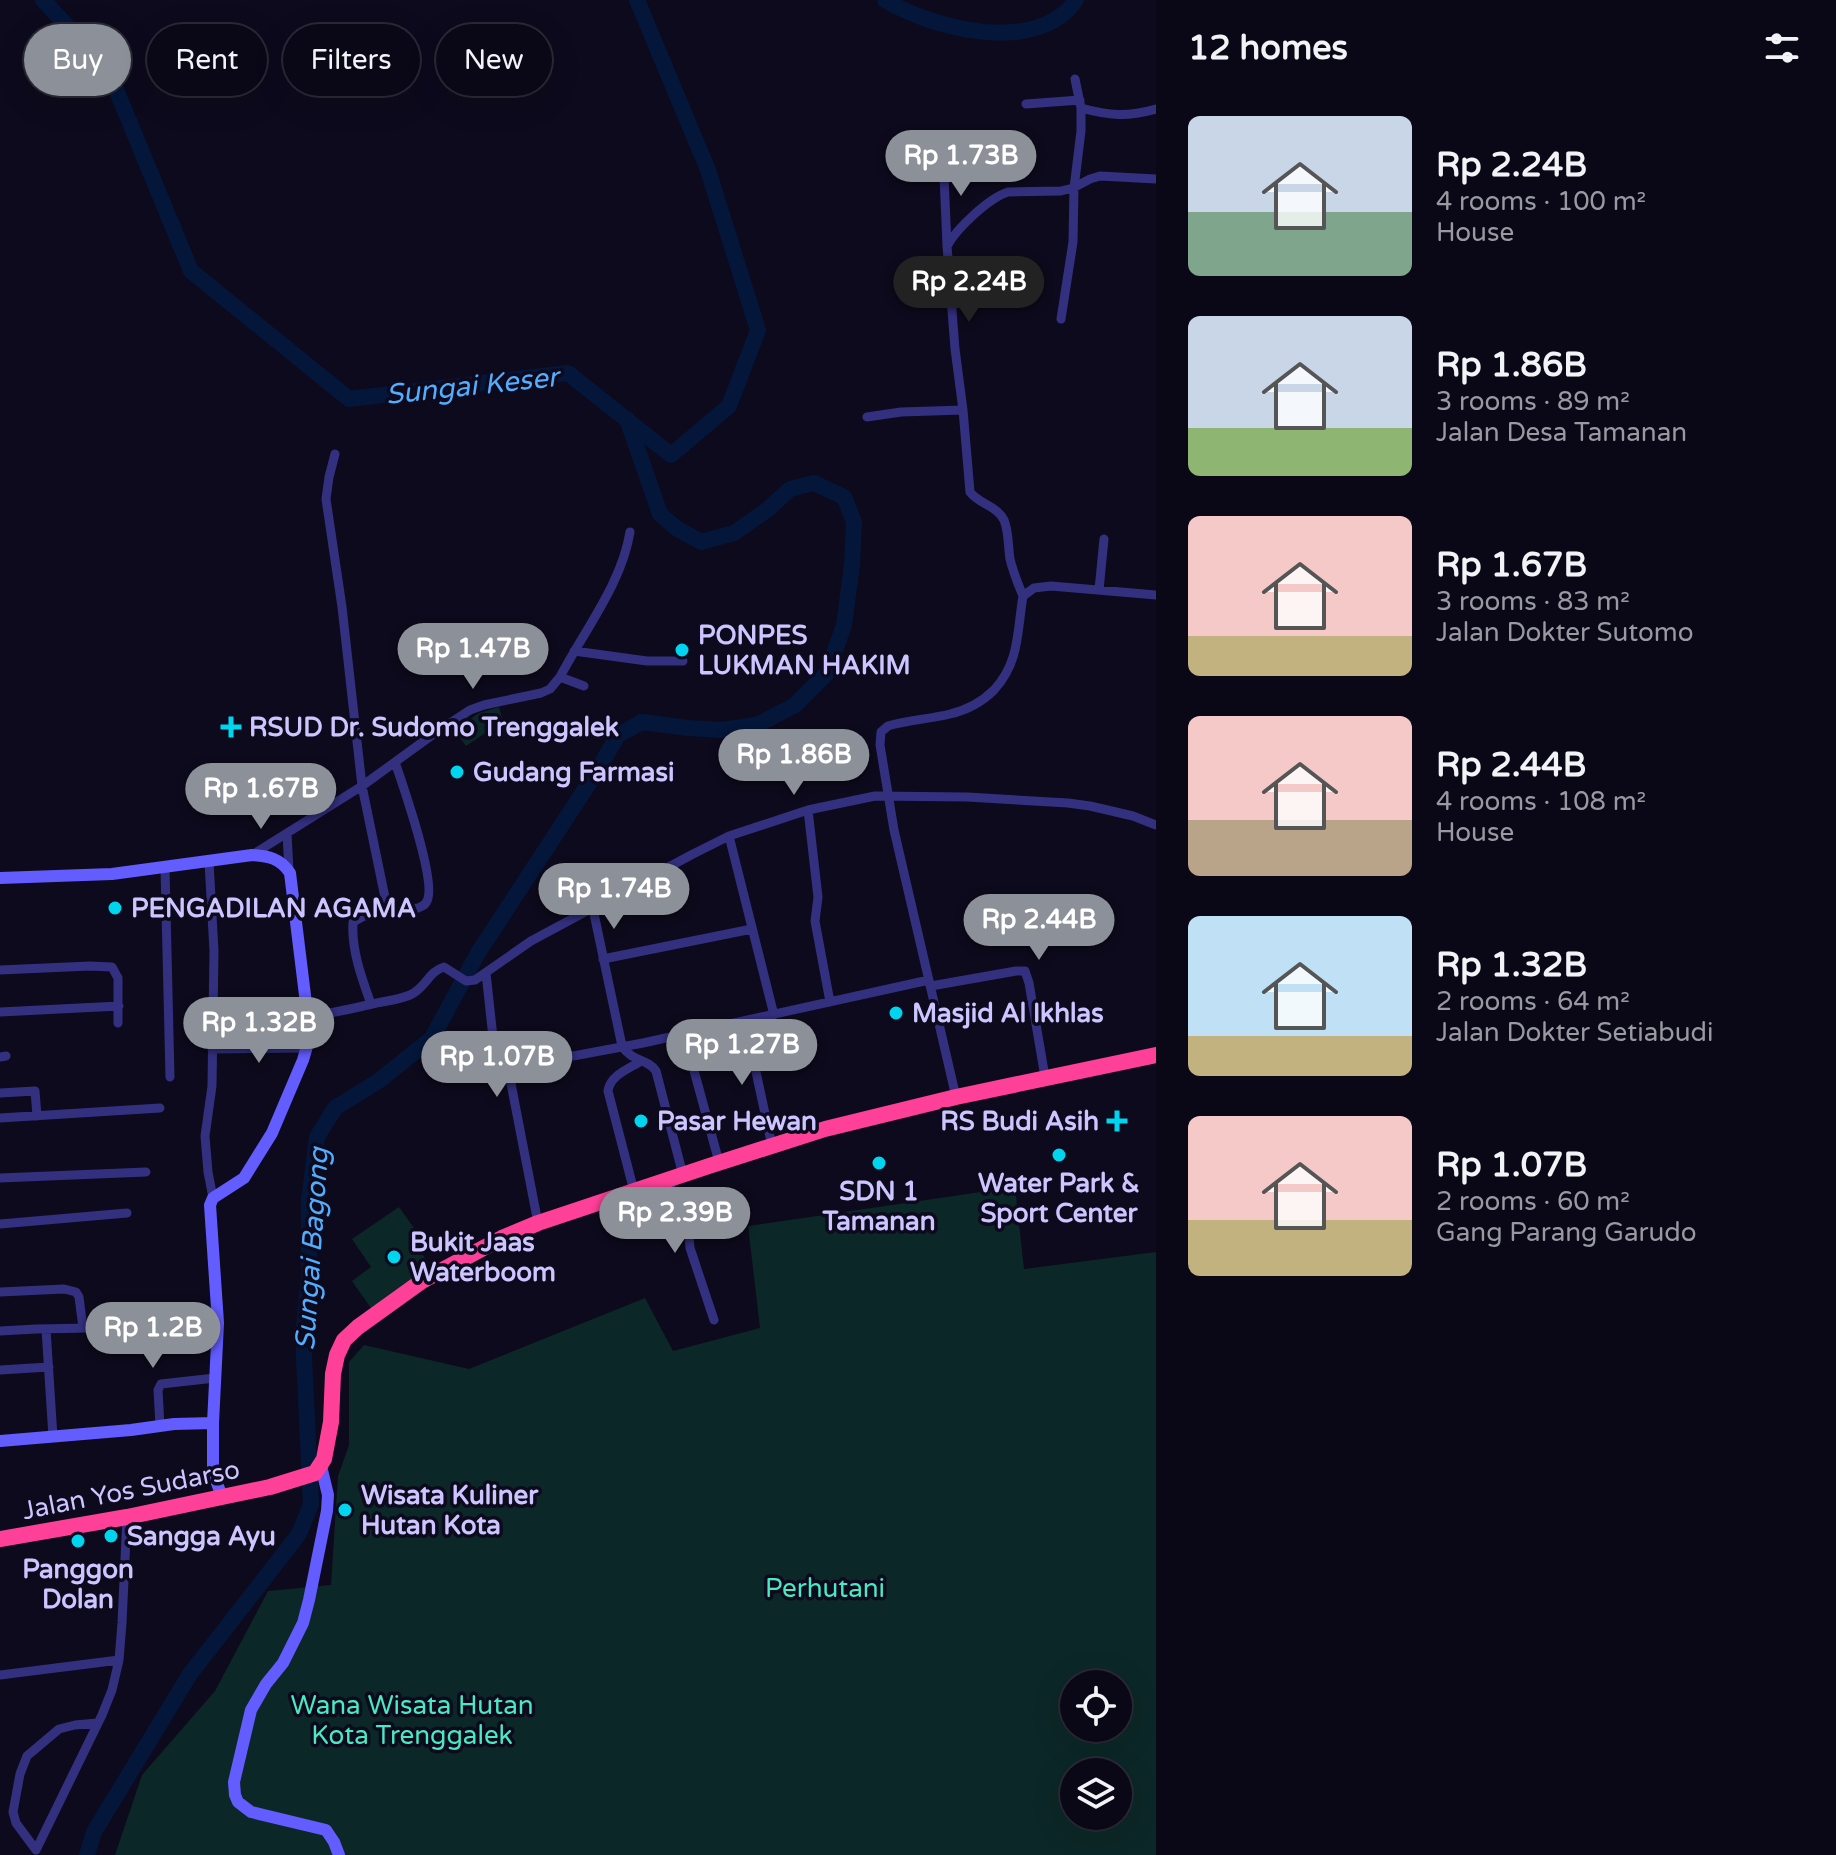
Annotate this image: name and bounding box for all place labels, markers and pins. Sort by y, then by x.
pin: Rp 1.73B [878,130,1044,198]
pin: Rp 2.24B [886,256,1052,324]
place label: PONPES LUKMAN HAKIM [698,620,911,681]
pin: Rp 1.47B [390,623,556,691]
marker: PONPES LUKMAN HAKIM [673,641,691,659]
place label: RSUD Dr. Sudomo Trenggalek [249,712,619,743]
marker: RSUD Dr. Sudomo Trenggalek [220,716,242,738]
pin: Rp 1.86B [711,729,877,797]
place label: Gudang Farmasi [473,757,674,788]
pin: Rp 1.67B [178,763,344,831]
marker: Gudang Farmasi [448,763,466,781]
pin: Rp 1.74B [531,863,697,931]
place label: PENGADILAN AGAMA [131,893,416,924]
pin: Rp 2.44B [956,894,1122,962]
marker: PENGADILAN AGAMA [106,899,124,917]
pin: Rp 1.32B [176,997,342,1065]
place label: Masjid Al Ikhlas [912,998,1104,1029]
marker: Masjid Al Ikhlas [887,1004,905,1022]
pin: Rp 1.27B [659,1019,825,1087]
pin: Rp 1.07B [414,1031,580,1099]
place label: Pasar Hewan [657,1106,817,1137]
place label: RS Budi Asih [940,1106,1099,1137]
marker: RS Budi Asih [1106,1110,1128,1132]
marker: Pasar Hewan [632,1112,650,1130]
marker: Water Park & Sport Center [1050,1146,1068,1164]
marker: SDN 1 Tamanan [870,1154,888,1172]
place label: Water Park & Sport Center [978,1168,1140,1229]
place label: SDN 1 Tamanan [821,1176,936,1237]
pin: Rp 2.39B [592,1187,758,1255]
place label: Bukit Jaas Waterboom [410,1227,556,1288]
marker: Bukit Jaas Waterboom [385,1248,403,1266]
pin: Rp 1.2B [79,1302,227,1370]
place label: Wisata Kuliner Hutan Kota [361,1480,539,1541]
marker: Wisata Kuliner Hutan Kota [336,1501,354,1519]
place label: Sangga Ayu [127,1521,276,1552]
marker: Sangga Ayu [102,1527,120,1545]
marker: Panggon Dolan [69,1532,87,1550]
place label: Panggon Dolan [22,1554,134,1615]

